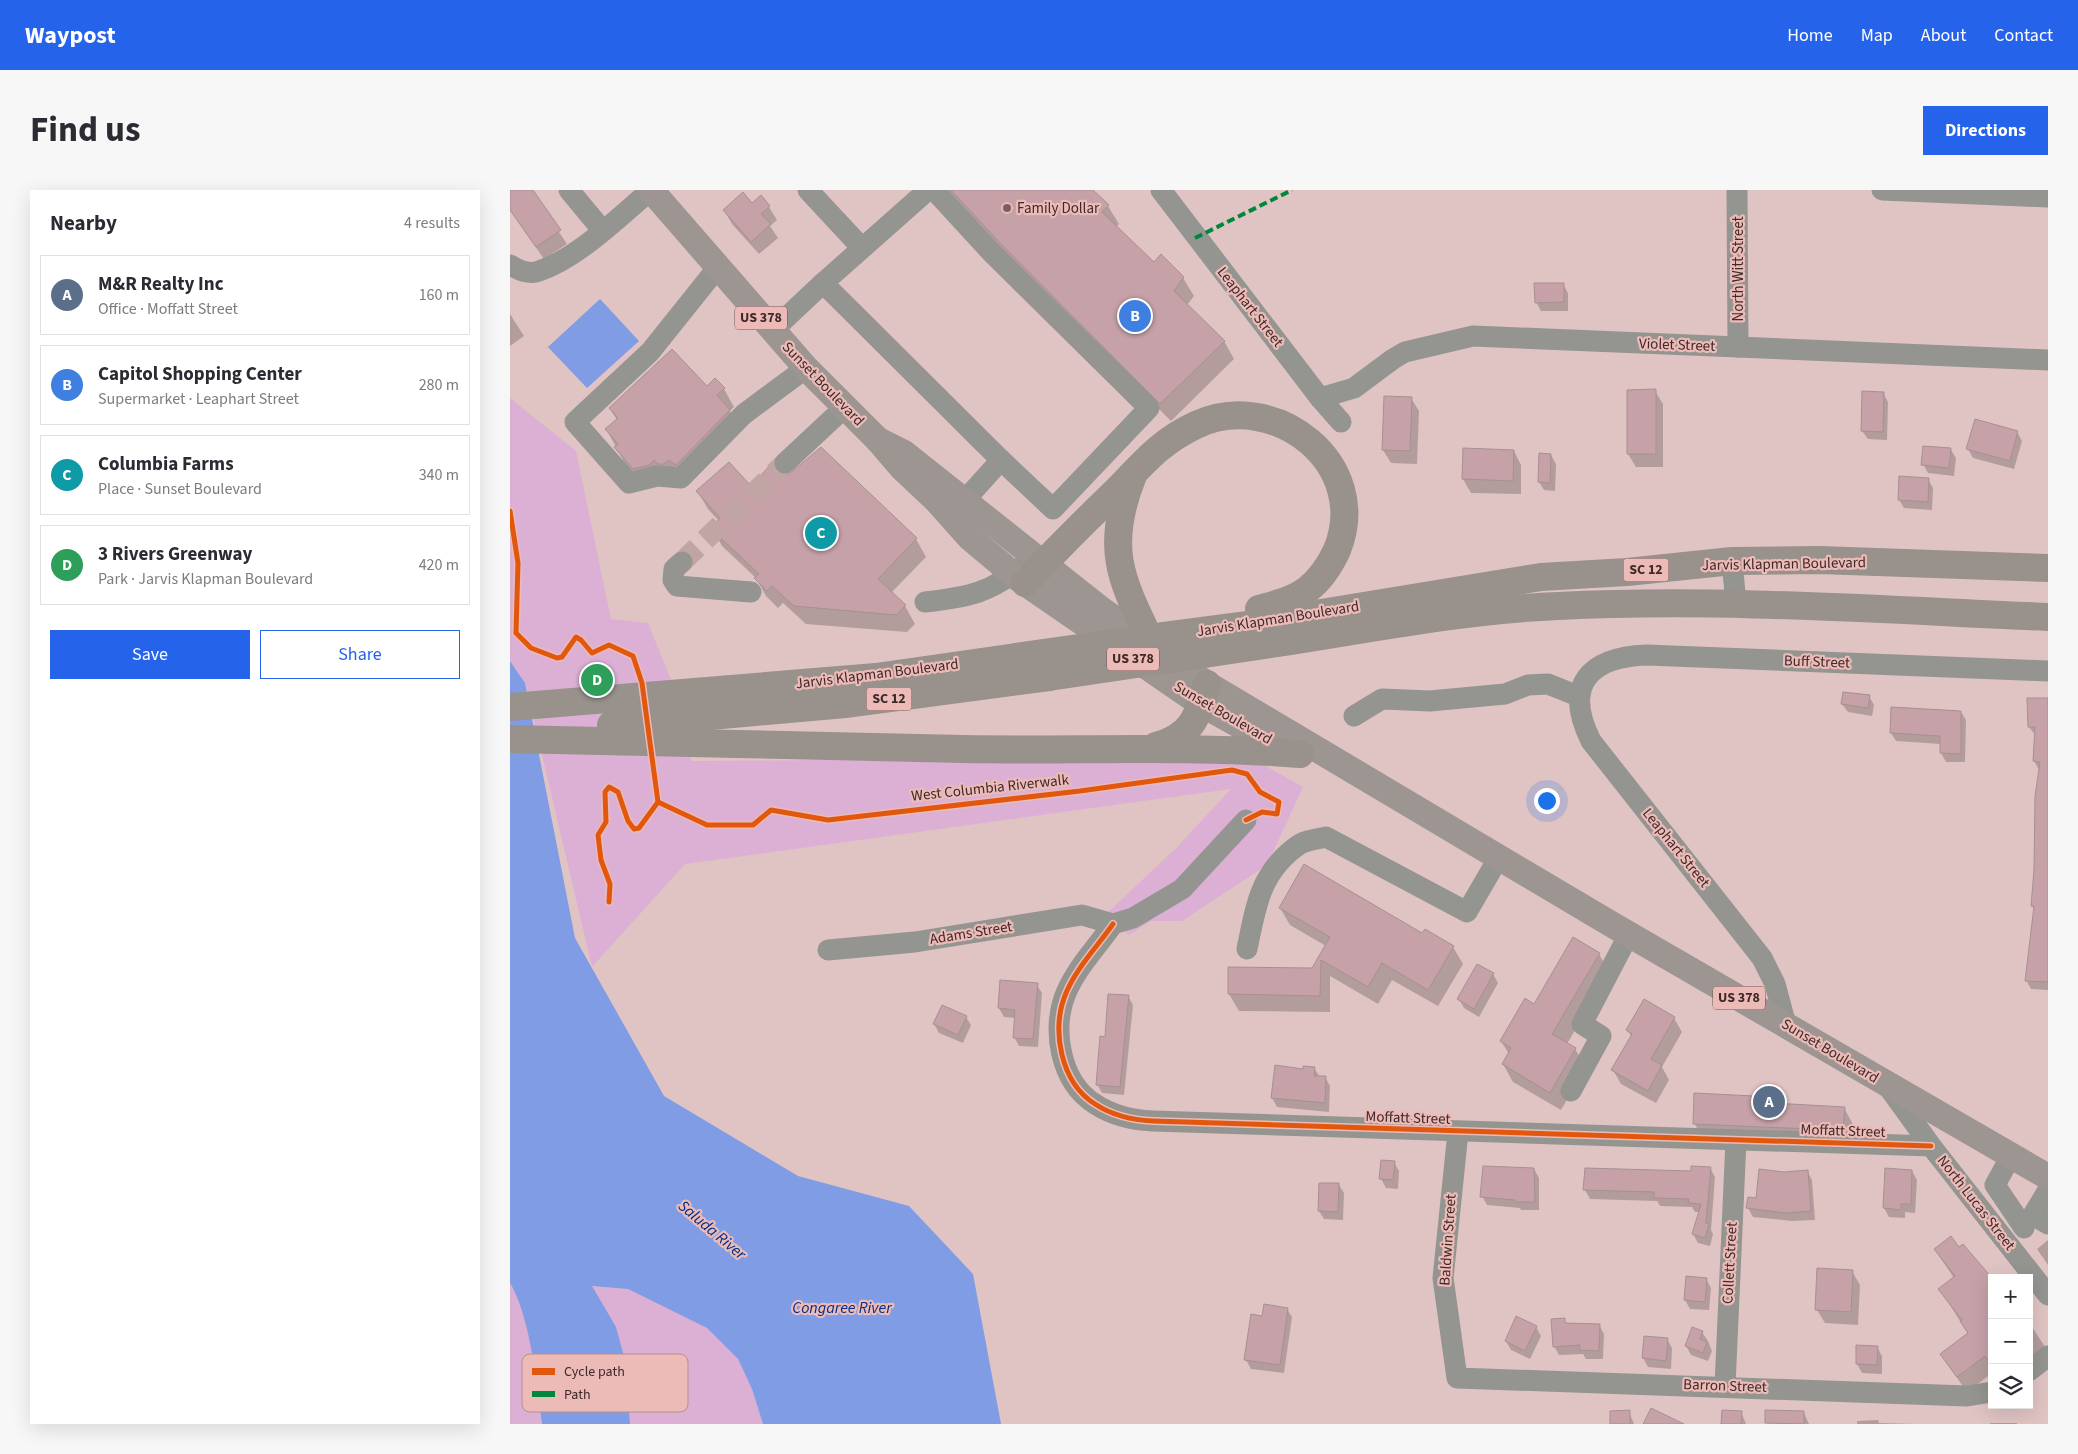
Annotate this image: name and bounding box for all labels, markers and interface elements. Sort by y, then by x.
text: Waypost [25,18,116,53]
text: Home [1787,23,1833,48]
text: Map [1861,23,1893,48]
text: About [1921,23,1966,48]
text: Contact [1994,23,2053,48]
text: Find us [30,105,140,155]
button: Directions [1923,106,2048,155]
place label: Family Dollar [1017,198,1100,219]
marker: Family Dollar [1001,202,1013,214]
text: Nearby [50,208,117,238]
text: 4 results [404,212,460,234]
street label: North Witt Street [1728,216,1749,322]
street label: Leaphart Street [1212,262,1288,352]
text: M&R Realty Inc [98,271,224,298]
text: A [62,284,72,306]
text: 160 m [419,284,459,306]
pin: B [1119,297,1151,335]
text: Office · Moffatt Street [98,298,238,320]
road number: US 378 [735,306,787,330]
street label: Violet Street [1639,333,1715,357]
street label: Sunset Boulevard [777,337,869,431]
text: Capitol Shopping Center [98,361,302,388]
text: B [62,374,72,396]
text: 280 m [419,374,459,396]
text: Supermarket · Leaphart Street [98,388,299,410]
text: Columbia Farms [98,451,234,478]
text: C [62,464,72,486]
text: 340 m [419,464,459,486]
text: Place · Sunset Boulevard [98,478,262,500]
pin: C [805,514,837,552]
text: 3 Rivers Greenway [98,541,252,568]
street label: Jarvis Klapman Boulevard [1702,552,1866,576]
text: D [62,554,72,576]
text: 420 m [419,554,459,576]
road number: SC 12 [1624,558,1668,582]
text: Park · Jarvis Klapman Boulevard [98,568,313,590]
street label: Jarvis Klapman Boulevard [1195,596,1361,642]
button: Save [50,630,250,679]
button: Share [260,630,460,679]
road number: US 378 [1107,648,1159,670]
street label: Buff Street [1784,650,1850,674]
street label: Jarvis Klapman Boulevard [794,654,960,694]
pin: D [581,661,613,699]
street label: Sunset Boulevard [1170,676,1276,750]
road number: SC 12 [866,688,912,710]
street label: West Columbia Riverwalk [910,769,1070,807]
your location [1534,788,1560,814]
street label: Leaphart Street [1637,804,1715,892]
street label: Adams Street [928,916,1014,950]
road number: US 378 [1713,986,1765,1010]
street label: Sunset Boulevard [1777,1014,1883,1088]
pin: A [1753,1083,1785,1121]
street label: Moffatt Street [1365,1106,1451,1130]
street label: Moffatt Street [1800,1119,1886,1143]
street label: North Lucas Street [1932,1151,2020,1255]
street label: Baldwin Street [1434,1193,1462,1287]
water label: Saluda River [673,1195,752,1266]
street label: Collett Street [1717,1221,1743,1305]
map controls [1988,1274,2033,1409]
button: + [1988,1274,2033,1319]
water label: Congaree River [792,1297,893,1319]
button: − [1988,1319,2033,1364]
legend [522,1354,688,1412]
text: Cycle path [564,1362,625,1382]
button: layers [1988,1364,2033,1409]
street label: Barron Street [1683,1374,1767,1398]
text: Path [564,1385,591,1405]

